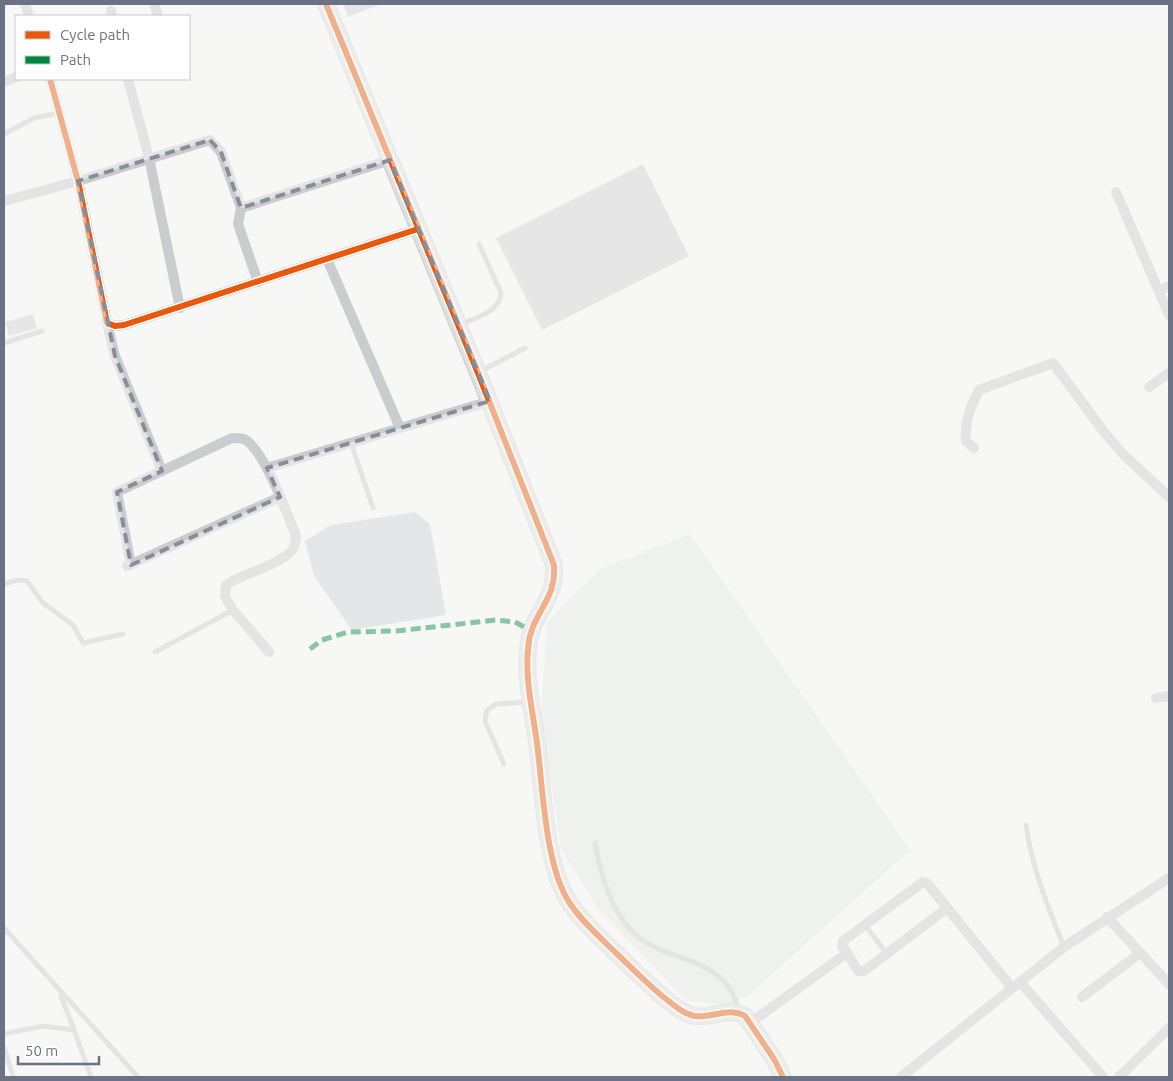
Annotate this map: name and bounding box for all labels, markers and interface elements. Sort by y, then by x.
legend [15,15,190,80]
text: Cycle path [60,26,130,43]
text: Path [60,51,91,68]
scale bar [18,1034,99,1066]
text: 50 m [25,1042,58,1059]

